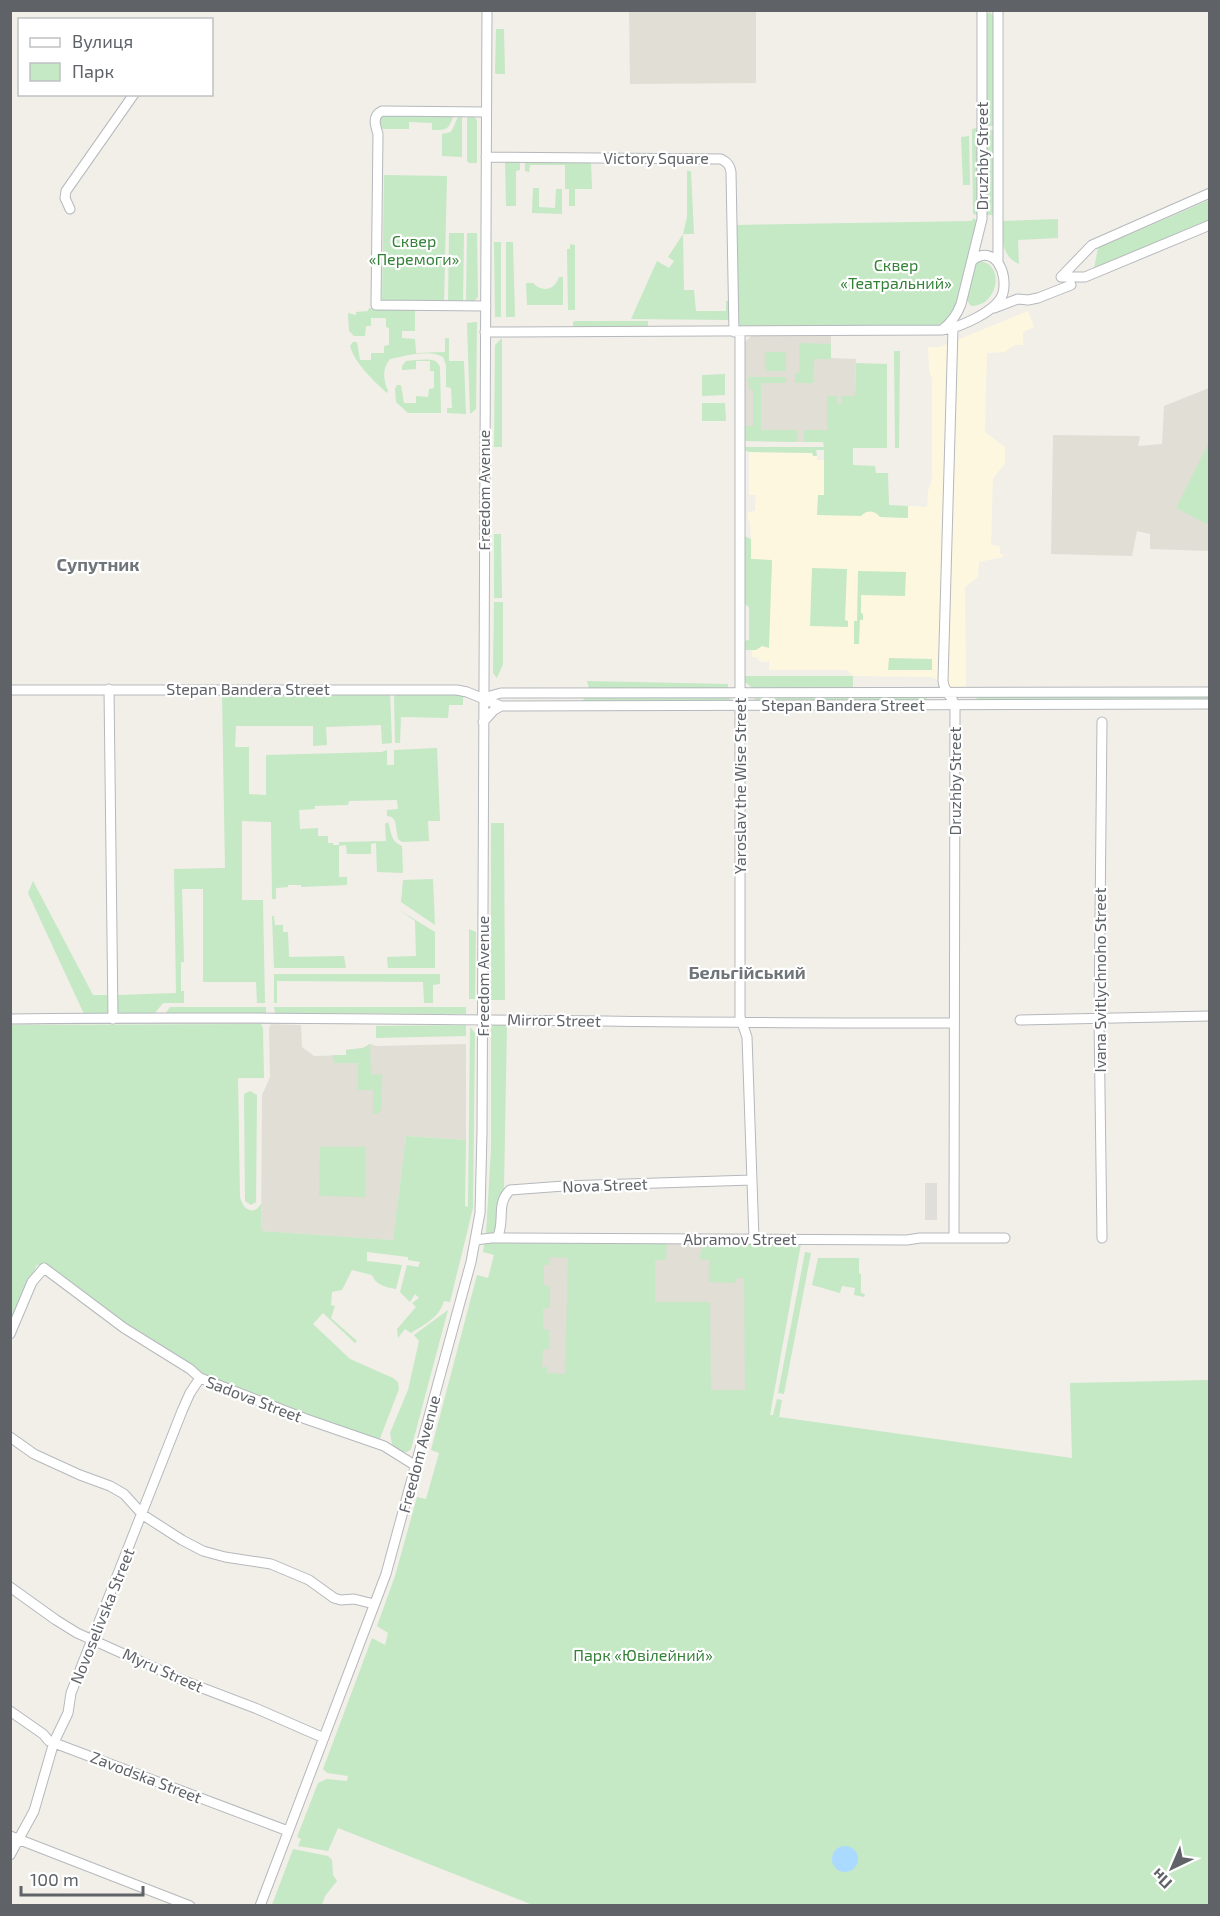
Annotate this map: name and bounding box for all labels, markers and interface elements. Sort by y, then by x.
legend [18,18,213,96]
text: Вулиця [72,30,133,52]
text: Парк [72,60,114,82]
street label: Druzhby Street [972,102,991,210]
street label: Victory Square [603,148,709,167]
park label: Сквер «Перемоги» [369,231,460,268]
park label: Сквер «Театральний» [840,255,952,292]
street label: Freedom Avenue [474,430,493,550]
district label: Супутник [57,553,139,575]
street label: Stepan Bandera Street [166,679,330,698]
street label: Stepan Bandera Street [761,695,925,714]
street label: Yaroslav the Wise Street [730,698,749,874]
street label: Druzhby Street [945,727,964,835]
street label: Ivana Svitlychnoho Street [1090,887,1109,1073]
street label: Freedom Avenue [473,916,492,1036]
district label: Бельгійський [688,961,806,983]
street label: Mirror Street [507,1009,601,1030]
street label: Nova Street [562,1174,648,1195]
street label: Abramov Street [683,1229,797,1248]
street label: Sadova Street [204,1372,305,1426]
street label: Freedom Avenue [394,1393,443,1515]
street label: Novoselivska Street [66,1545,137,1686]
street label: Myru Street [120,1643,206,1696]
park label: Парк «Ювілейний» [573,1645,713,1664]
street label: Zavodska Street [88,1747,204,1806]
north arrow [1142,1838,1202,1898]
scale bar [21,1859,142,1897]
text: Пн [1147,1865,1175,1893]
text: 100 m [30,1868,79,1890]

